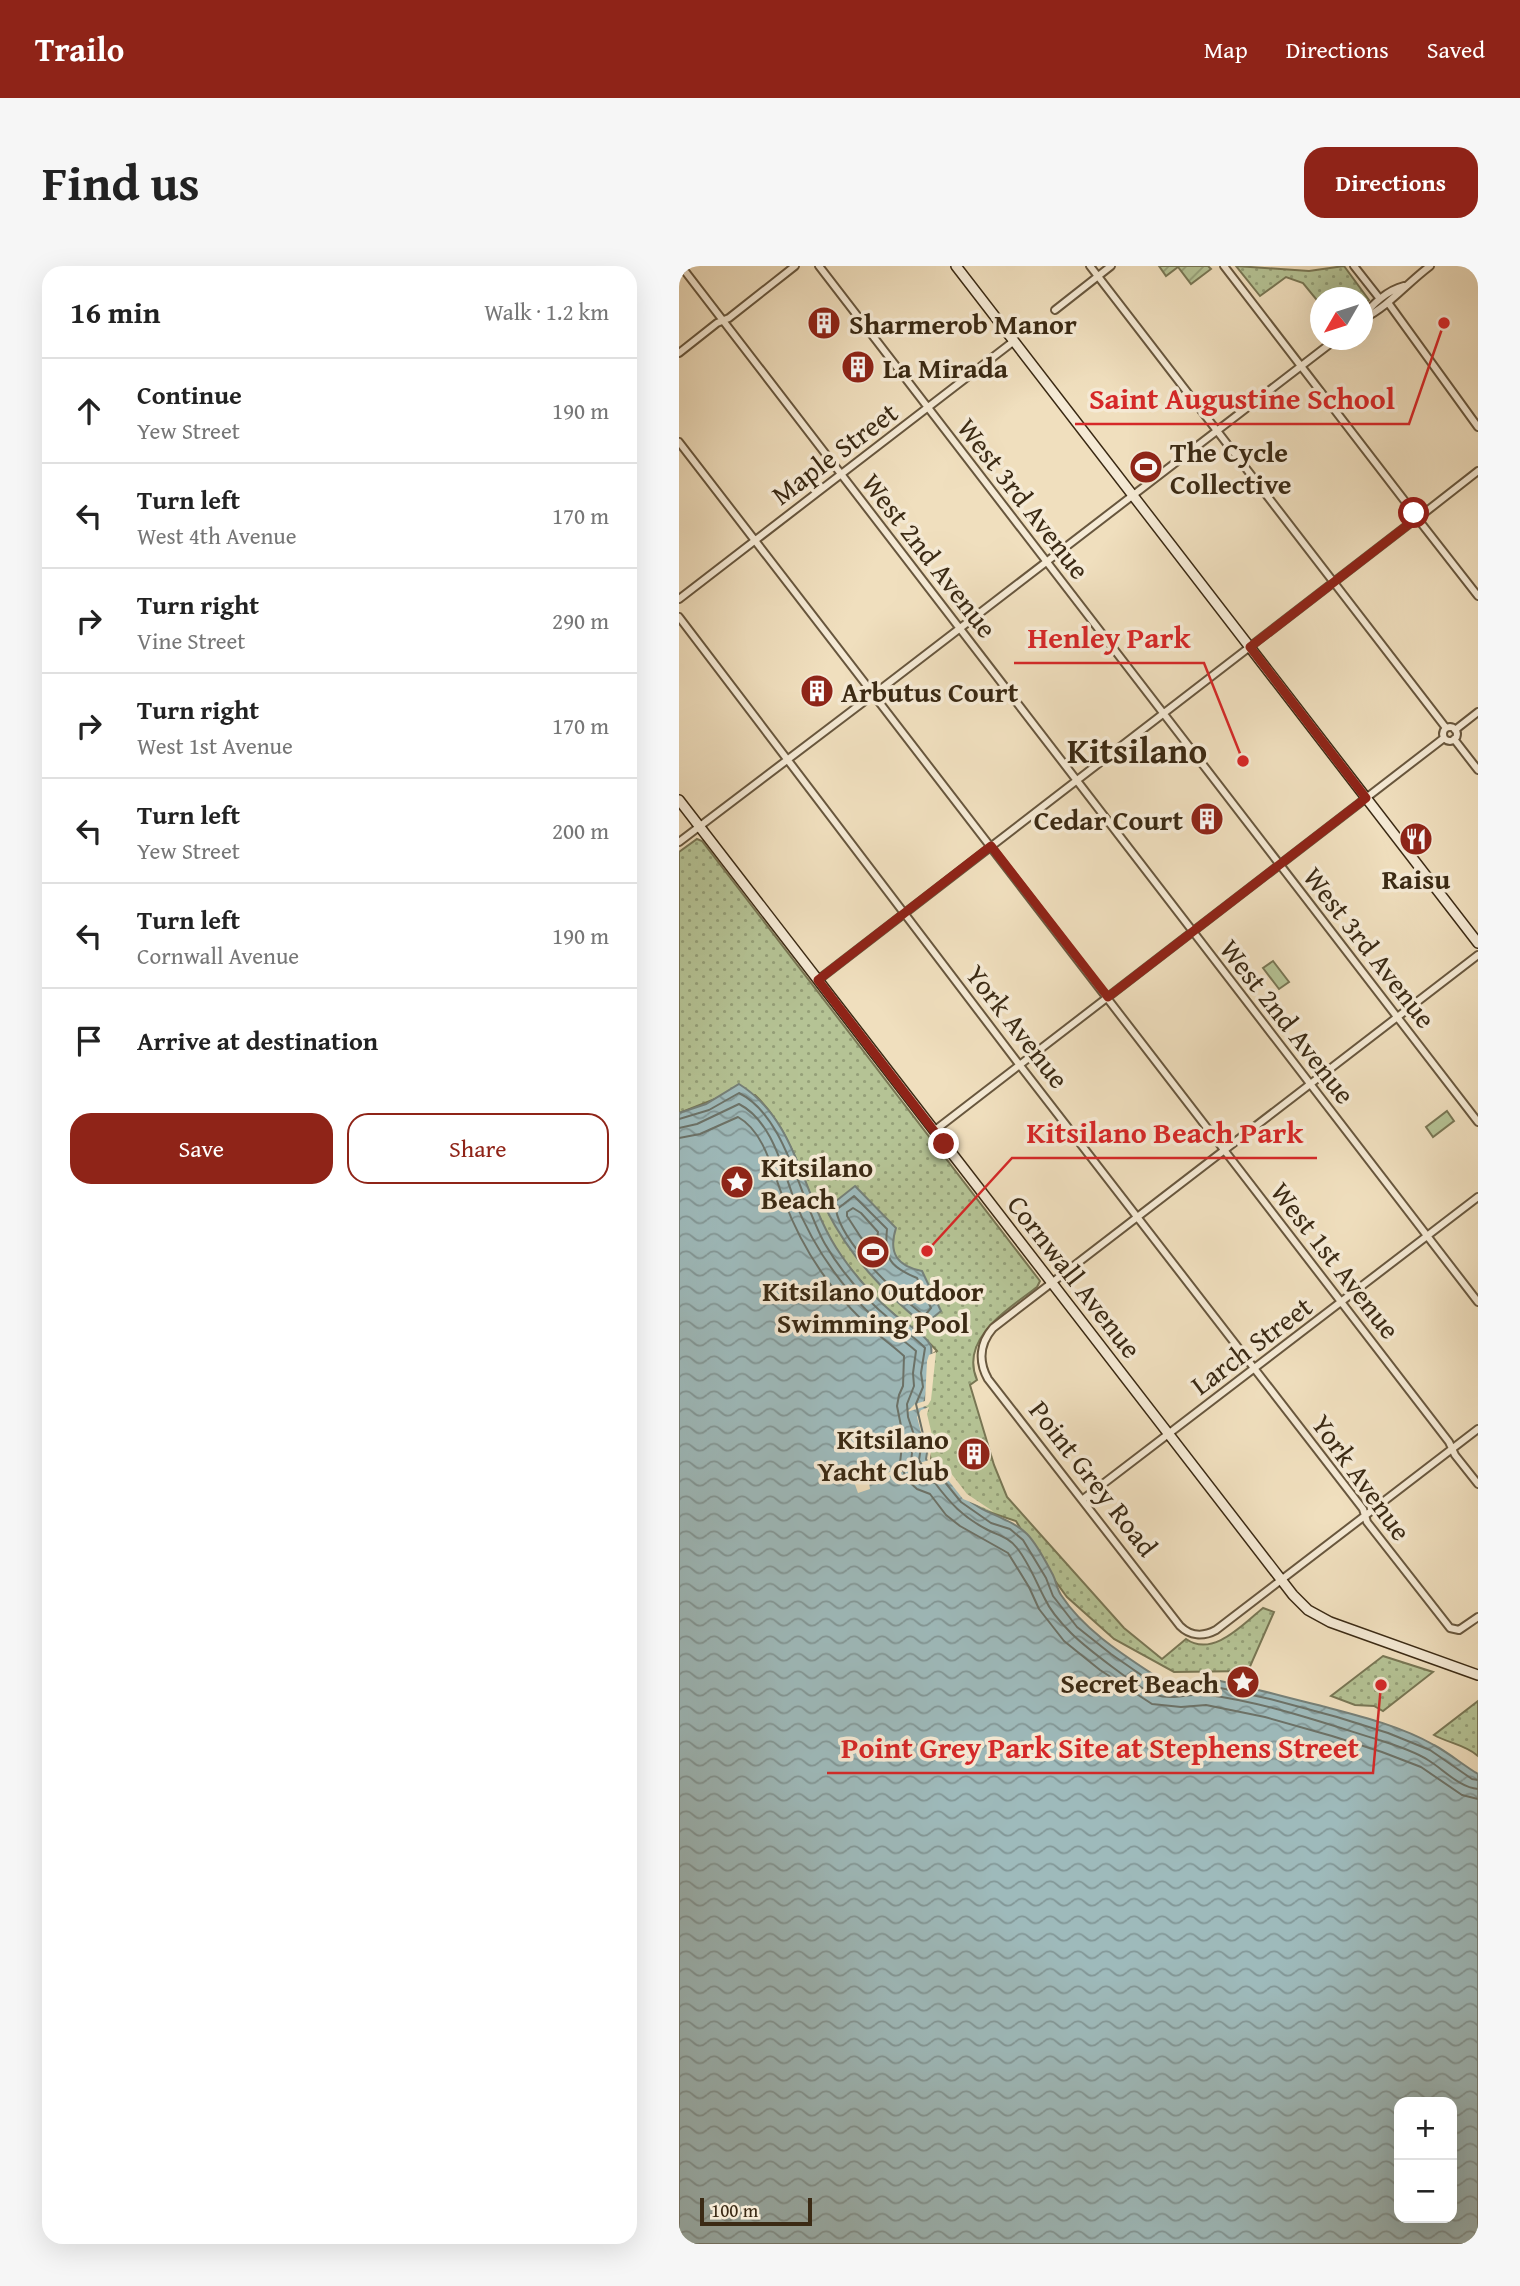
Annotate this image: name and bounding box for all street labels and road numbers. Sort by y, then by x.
street label: Maple Street [762,392,906,514]
street label: West 3rd Avenue [948,409,1100,587]
street label: West 2nd Avenue [852,464,1008,646]
street label: West 3rd Avenue [1294,858,1446,1036]
street label: West 2nd Avenue [1210,930,1366,1112]
street label: York Avenue [956,955,1080,1097]
street label: West 1st Avenue [1261,1173,1411,1347]
street label: Cornwall Avenue [998,1186,1152,1366]
street label: Larch Street [1182,1286,1320,1404]
street label: Point Grey Road [1020,1391,1168,1565]
street label: York Avenue [1302,1405,1422,1549]

